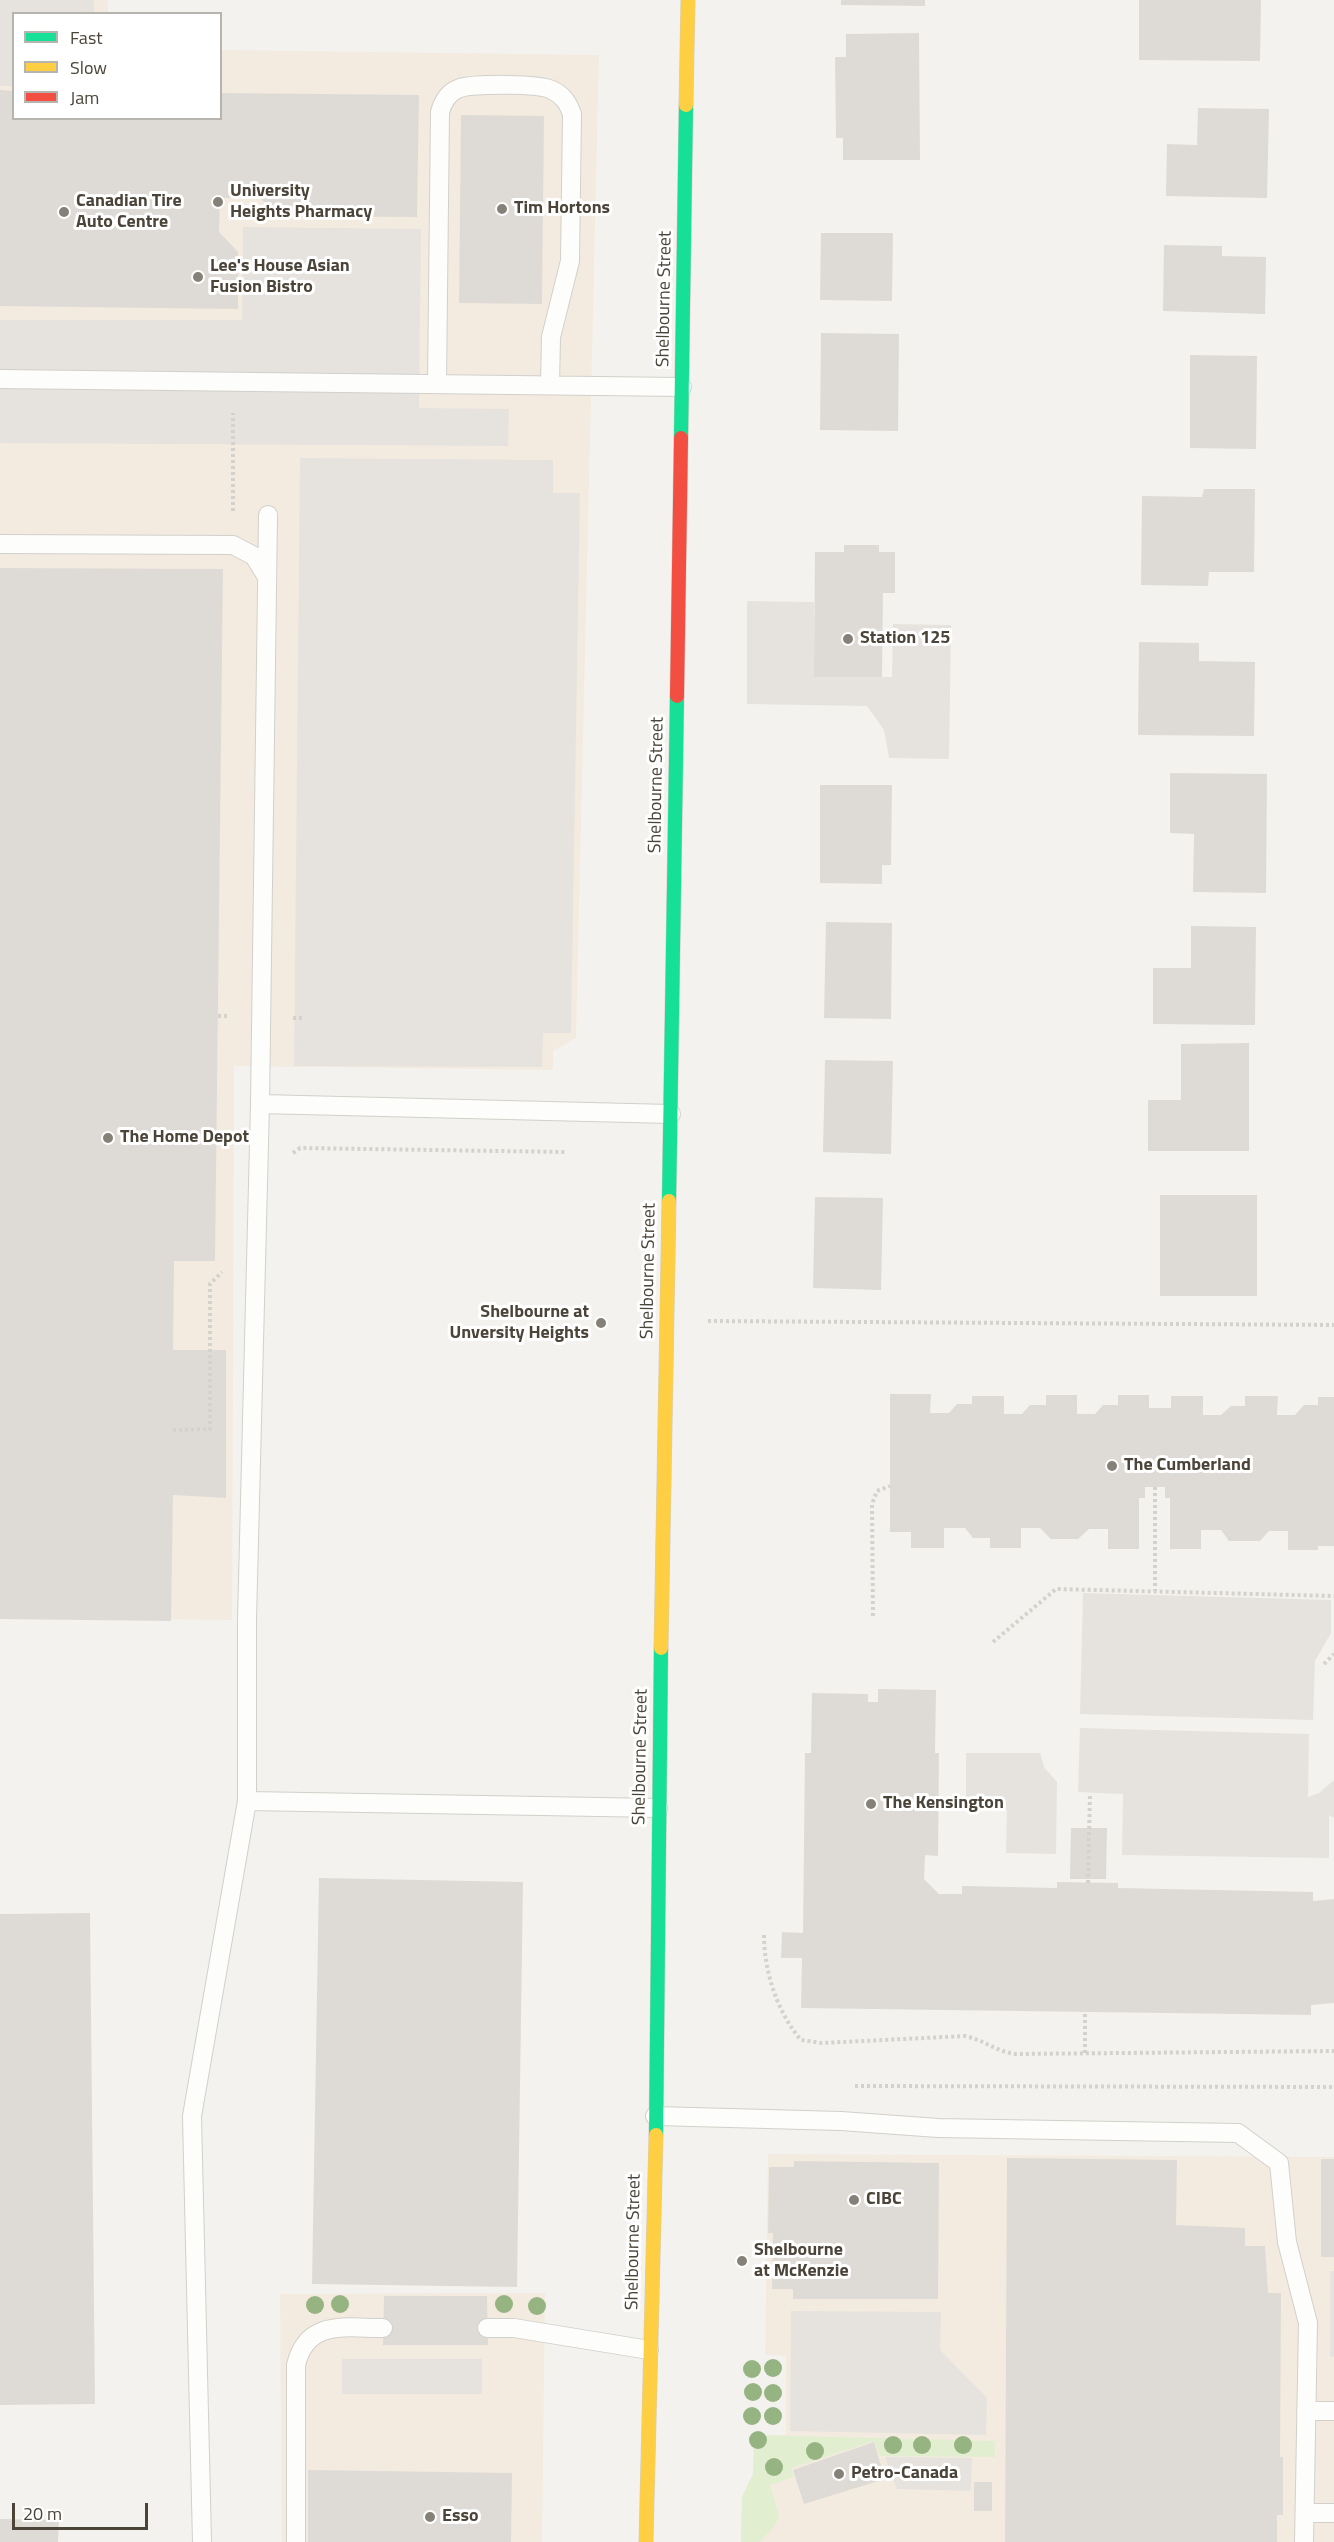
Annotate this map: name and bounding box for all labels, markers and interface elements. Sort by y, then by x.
legend [12,12,222,120]
text: Fast [70,24,103,51]
text: Slow [70,54,107,81]
text: Jam [70,84,99,111]
place label: University Heights Pharmacy [230,181,372,224]
place label: Canadian Tire Auto Centre [76,191,182,234]
marker: University Heights Pharmacy [211,195,225,209]
place label: Tim Hortons [514,198,610,220]
marker: Tim Hortons [495,202,509,216]
marker: Canadian Tire Auto Centre [57,205,71,219]
street label: Shelbourne Street [653,231,677,367]
place label: Lee's House Asian Fusion Bistro [210,256,350,298]
marker: Lee's House Asian Fusion Bistro [191,270,205,284]
place label: Station 125 [860,628,950,650]
marker: Station 125 [841,632,855,646]
street label: Shelbourne Street [645,717,669,853]
place label: The Home Depot [120,1127,249,1149]
marker: The Home Depot [101,1131,115,1145]
street label: Shelbourne Street [637,1203,661,1339]
place label: Shelbourne at Unversity Heights [450,1302,589,1344]
marker: Shelbourne at Unversity Heights [594,1316,608,1330]
place label: The Cumberland [1124,1455,1251,1477]
marker: The Cumberland [1105,1459,1119,1473]
street label: Shelbourne Street [629,1689,653,1825]
place label: The Kensington [883,1793,1004,1815]
marker: The Kensington [864,1797,878,1811]
street label: Shelbourne Street [622,2174,646,2310]
place label: CIBC [866,2189,902,2211]
marker: CIBC [847,2193,861,2207]
place label: Shelbourne at McKenzie [754,2240,849,2282]
marker: Shelbourne at McKenzie [735,2254,749,2268]
place label: Petro-Canada [851,2463,958,2485]
marker: Petro-Canada [832,2467,846,2481]
scale bar [15,2491,152,2529]
text: 20 m [23,2500,62,2527]
place label: Esso [442,2506,479,2528]
marker: Esso [423,2510,437,2524]

